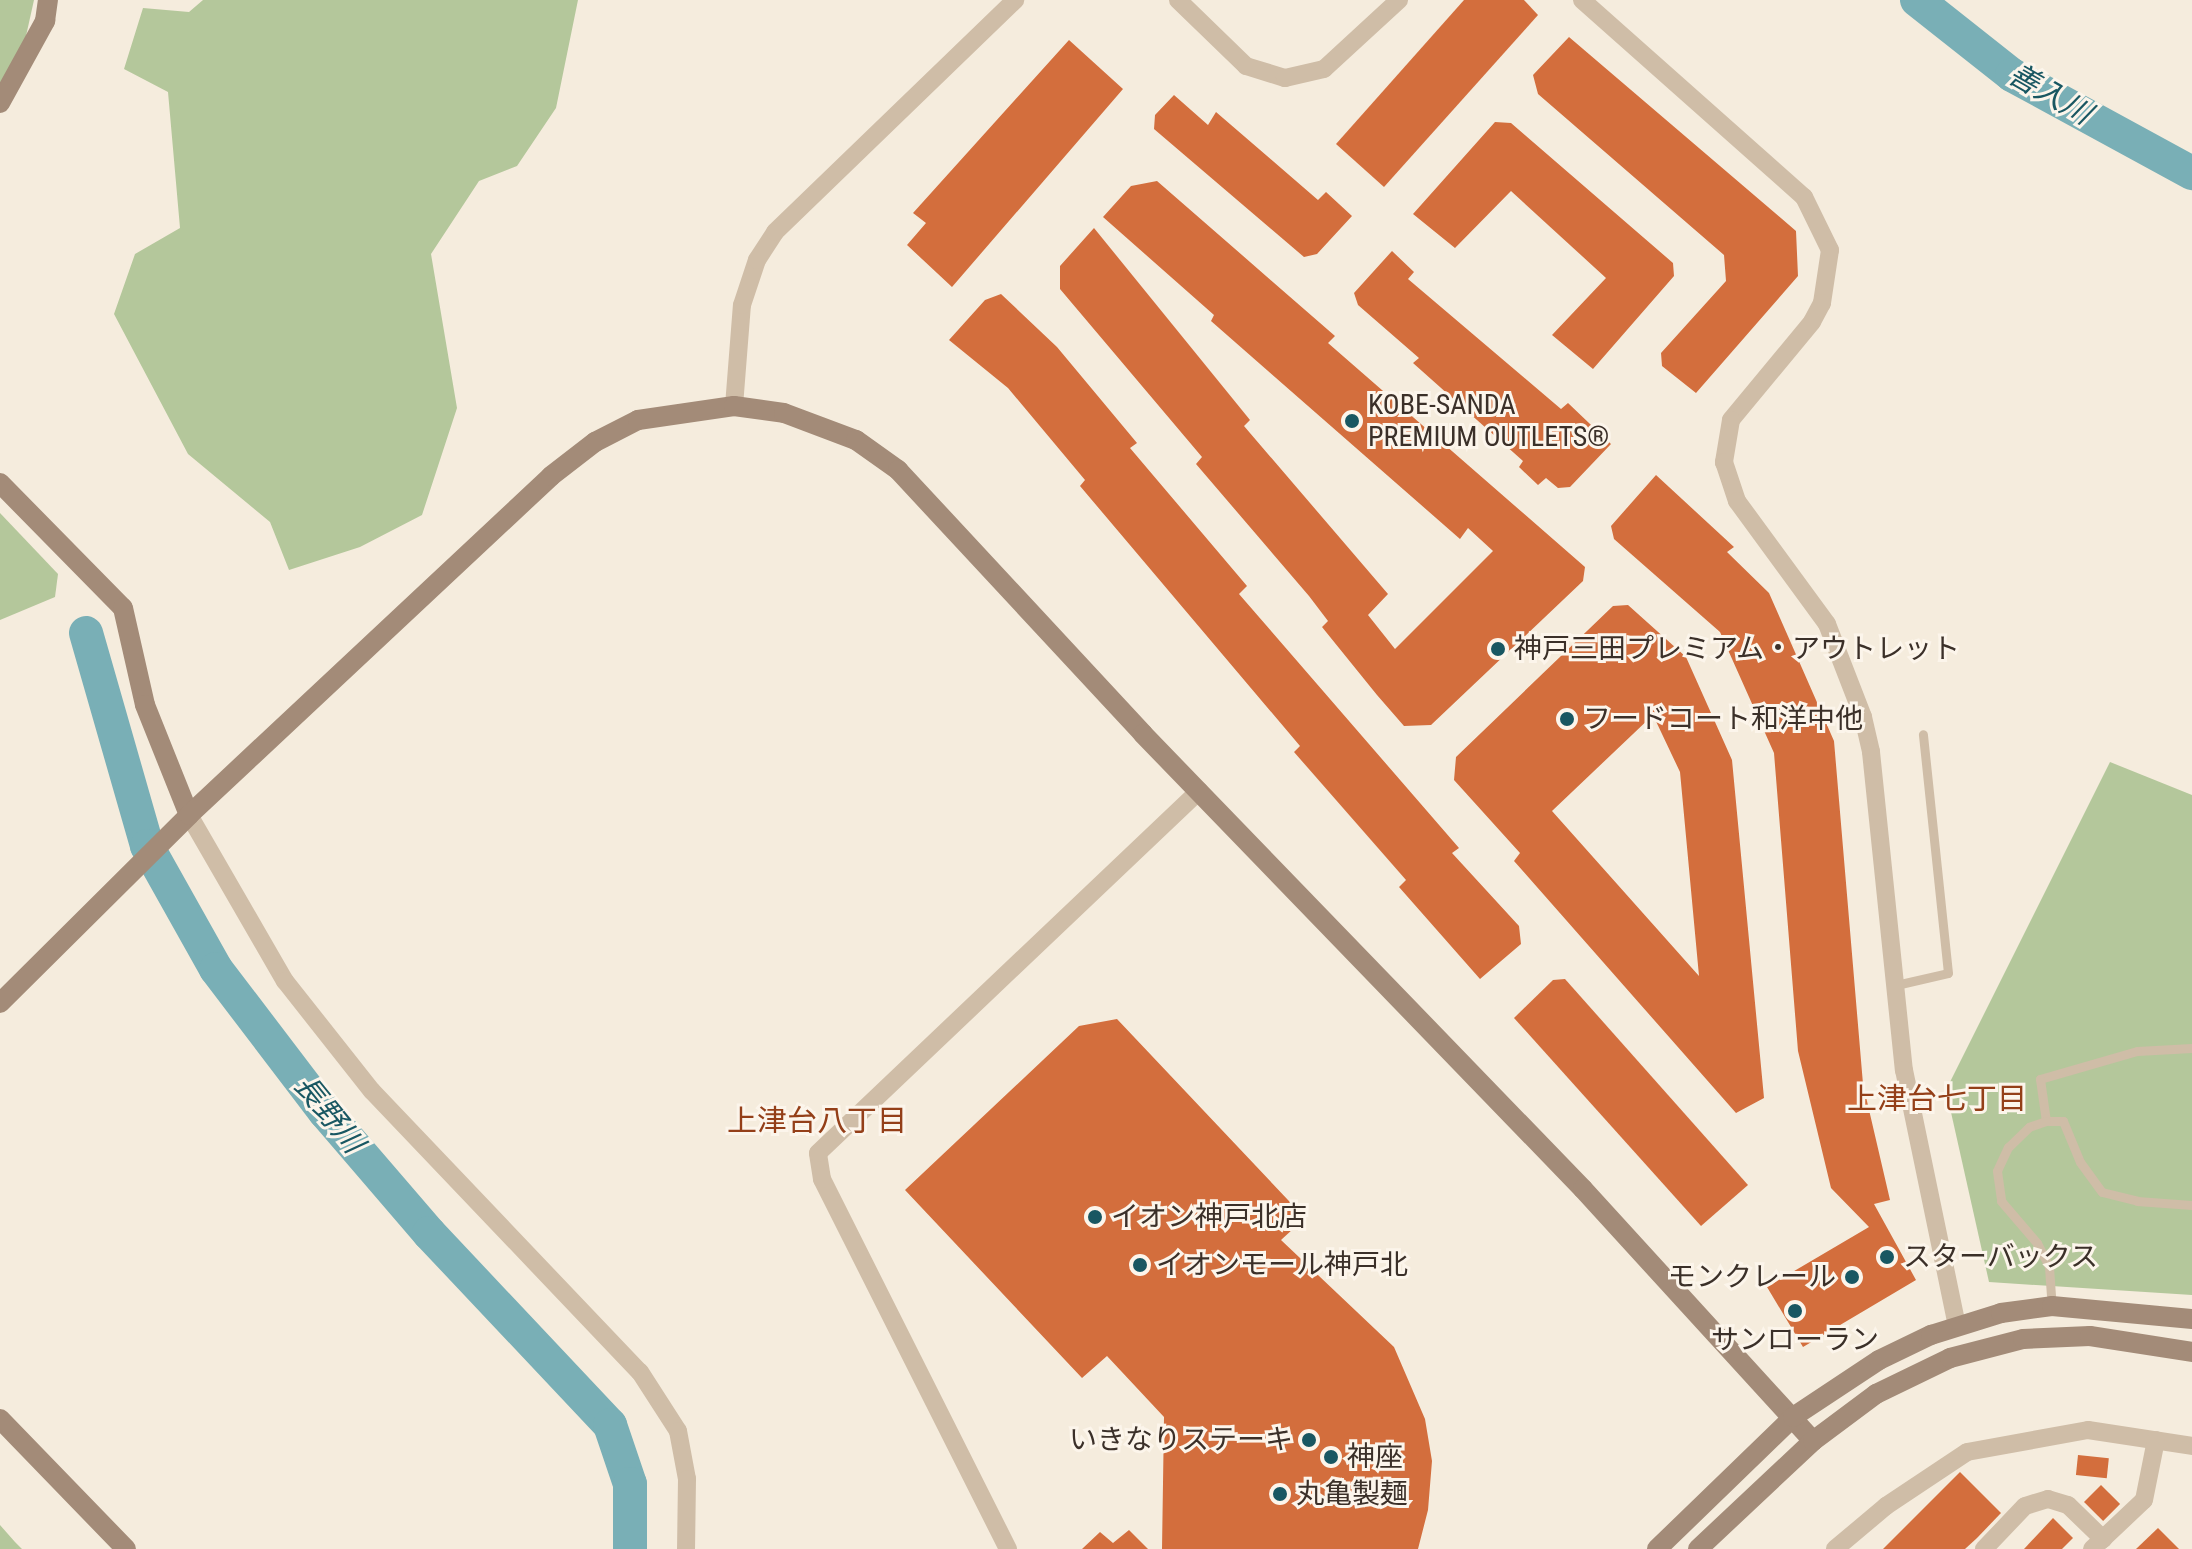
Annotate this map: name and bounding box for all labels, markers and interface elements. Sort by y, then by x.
water label: 善入川 [2002,56,2098,132]
place label: KOBE-SANDA PREMIUM OUTLETS® [1368,388,1609,454]
marker: KOBE-SANDA PREMIUM OUTLETS® [1343,412,1361,430]
place label: 神戸三田プレミアム・アウトレット [1514,632,1962,666]
marker: 神戸三田プレミアム・アウトレット [1489,640,1507,658]
place label: フードコート和洋中他 [1583,702,1863,736]
marker: フードコート和洋中他 [1558,710,1576,728]
water label: 長野川 [287,1068,371,1160]
district label: 上津台七丁目 [1847,1081,2027,1117]
district label: 上津台八丁目 [727,1103,907,1139]
place label: イオン神戸北店 [1111,1200,1307,1234]
marker: イオン神戸北店 [1086,1208,1104,1226]
place label: スターバックス [1903,1240,2099,1274]
place label: イオンモール神戸北 [1156,1248,1408,1282]
marker: スターバックス [1878,1248,1896,1266]
marker: イオンモール神戸北 [1131,1256,1149,1274]
place label: モンクレール [1668,1260,1836,1294]
marker: モンクレール [1843,1268,1861,1286]
marker: サンローラン [1786,1302,1804,1320]
place label: サンローラン [1711,1323,1879,1357]
place label: いきなりステーキ [1069,1423,1293,1457]
marker: いきなりステーキ [1300,1431,1318,1449]
place label: 神座 [1347,1440,1403,1474]
marker: 神座 [1322,1448,1340,1466]
place label: 丸亀製麺 [1296,1477,1408,1511]
marker: 丸亀製麺 [1271,1485,1289,1503]

